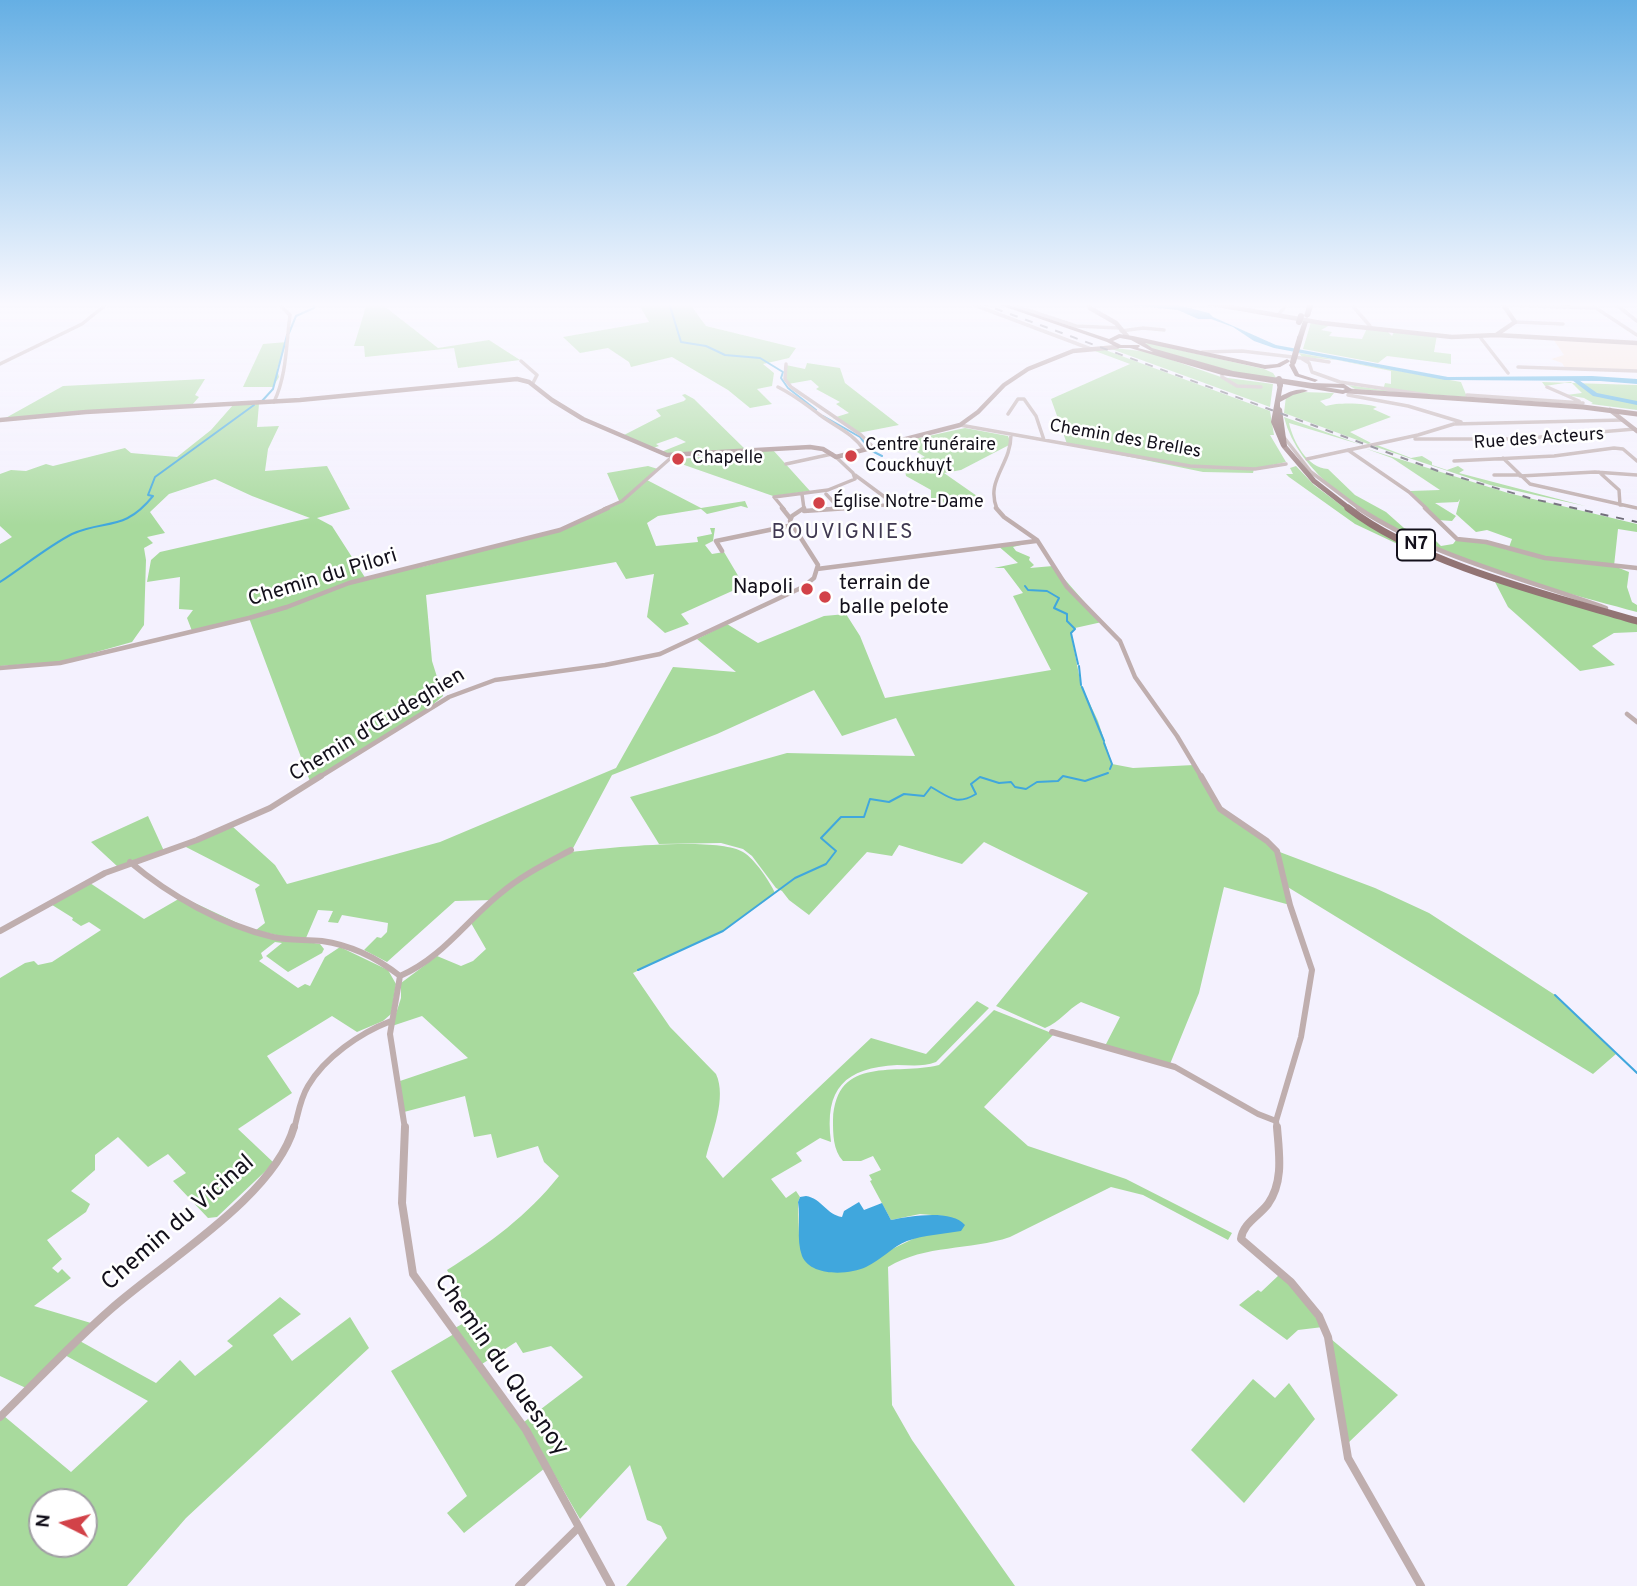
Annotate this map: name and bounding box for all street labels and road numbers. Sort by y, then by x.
street label: Chemin des Brelles [1047,416,1203,464]
street label: Rue des Acteurs [1473,425,1605,455]
road number: N7 [1397,530,1435,560]
street label: Chemin du Pilori [245,544,401,614]
street label: Chemin d'Œudeghien [286,664,470,788]
street label: Chemin du Vicinal [97,1150,261,1298]
street label: Chemin du Quesnoy [426,1269,574,1463]

